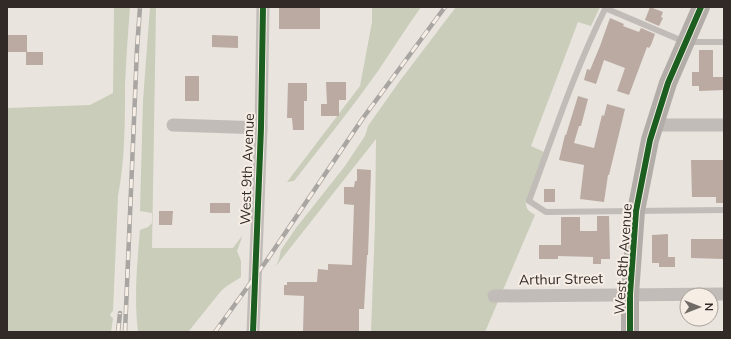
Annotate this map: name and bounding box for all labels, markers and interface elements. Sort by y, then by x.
street label: West 9th Avenue [236,113,258,225]
street label: West 8th Avenue [610,203,636,315]
street label: Arthur Street [519,269,603,289]
north arrow [679,287,719,327]
text: N [702,303,716,311]

